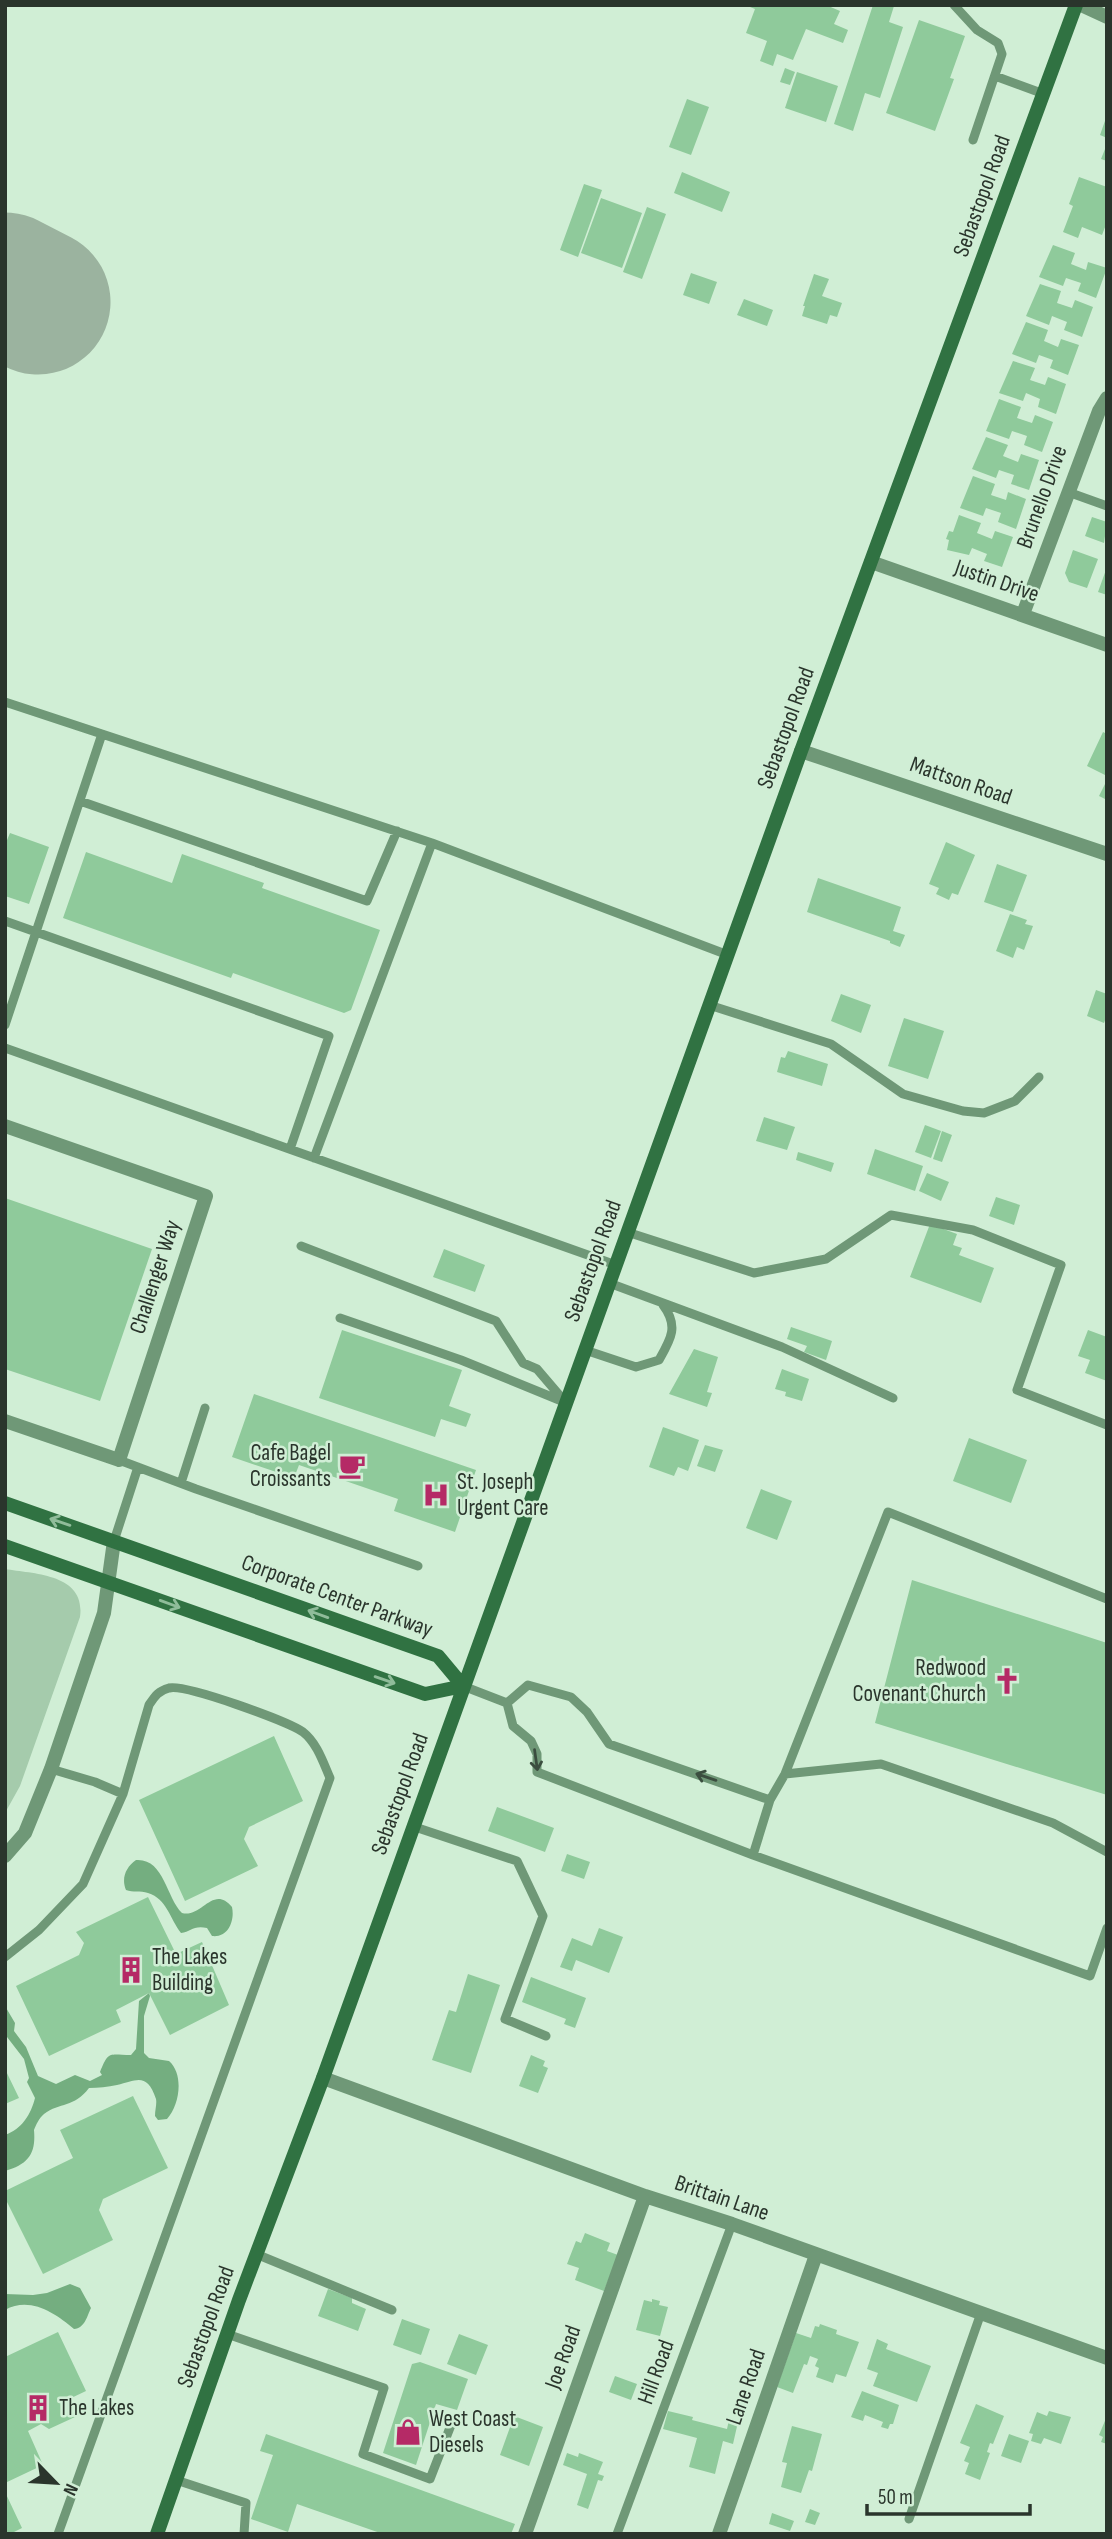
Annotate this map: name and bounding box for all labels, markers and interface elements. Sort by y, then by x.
street label: Sebastopol Road [947,131,1017,261]
street label: Brunello Drive [1010,442,1074,552]
street label: Justin Drive [950,553,1043,608]
street label: Sebastopol Road [751,663,821,793]
street label: Mattson Road [906,751,1016,811]
street label: Sebastopol Road [558,1196,628,1326]
street label: Challenger Way [123,1216,187,1337]
place label: Cafe Bagel Croissants [250,1439,331,1493]
cafe icon: Cafe Bagel Croissants [337,1451,367,1481]
place label: St. Joseph Urgent Care [457,1468,548,1522]
hospital icon: St. Joseph Urgent Care [421,1480,451,1510]
one-way arrow [49,1515,71,1527]
street label: Corporate Center Parkway [238,1548,437,1644]
one-way arrow [159,1599,181,1612]
one-way arrow [307,1606,329,1619]
place label: Redwood Covenant Church [852,1654,986,1708]
church icon: Redwood Covenant Church [992,1666,1022,1696]
one-way arrow [374,1674,396,1687]
street label: Sebastopol Road [365,1729,435,1859]
one-way arrow [530,1748,543,1771]
one-way arrow [695,1770,717,1782]
place label: The Lakes Building [152,1943,227,1997]
building icon: The Lakes Building [116,1955,146,1985]
street label: Brittain Lane [671,2169,773,2227]
street label: Sebastopol Road [171,2262,241,2392]
street label: Joe Road [538,2321,587,2393]
street label: Hill Road [631,2336,681,2408]
street label: Lane Road [720,2345,772,2429]
building icon: The Lakes [23,2393,53,2423]
place label: The Lakes [59,2394,134,2422]
place label: West Coast Diesels [429,2405,516,2459]
shop icon: West Coast Diesels [393,2417,423,2447]
north arrow [21,2448,91,2518]
scale bar [867,2472,1030,2516]
text: N [57,2480,83,2499]
text: 50 m [878,2485,913,2510]

